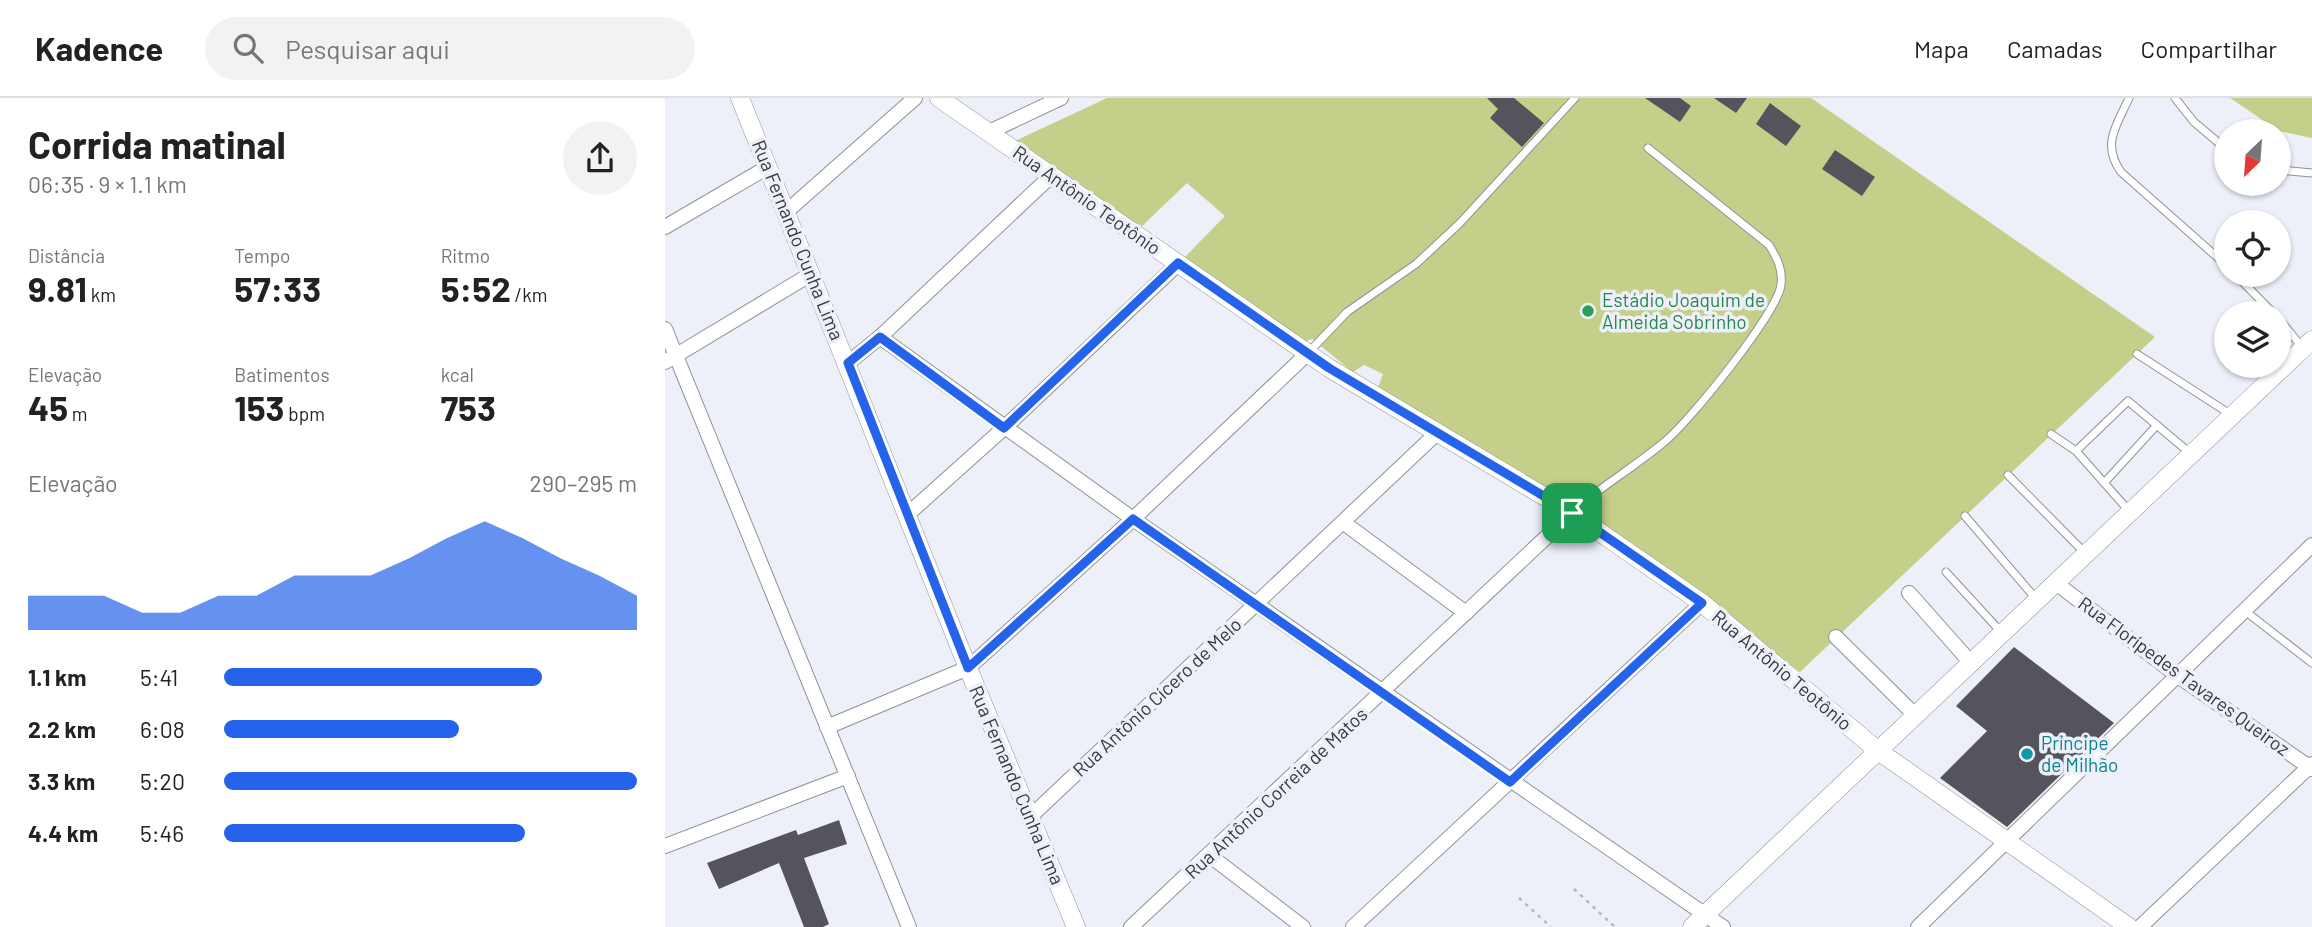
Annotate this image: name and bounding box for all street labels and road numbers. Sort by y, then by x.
street label: Rua Fernando Cunha Lima [748,136,849,343]
street label: Rua Antônio Teotônio [1009,140,1166,259]
street label: Rua Florípedes Tavares Queiroz [2074,591,2294,760]
street label: Rua Antônio Teotônio [1708,604,1857,735]
street label: Rua Antônio Cícero de Melo [1067,612,1246,781]
street label: Rua Fernando Cunha Lima [965,682,1070,888]
street label: Rua Antônio Correia de Matos [1180,702,1372,883]

